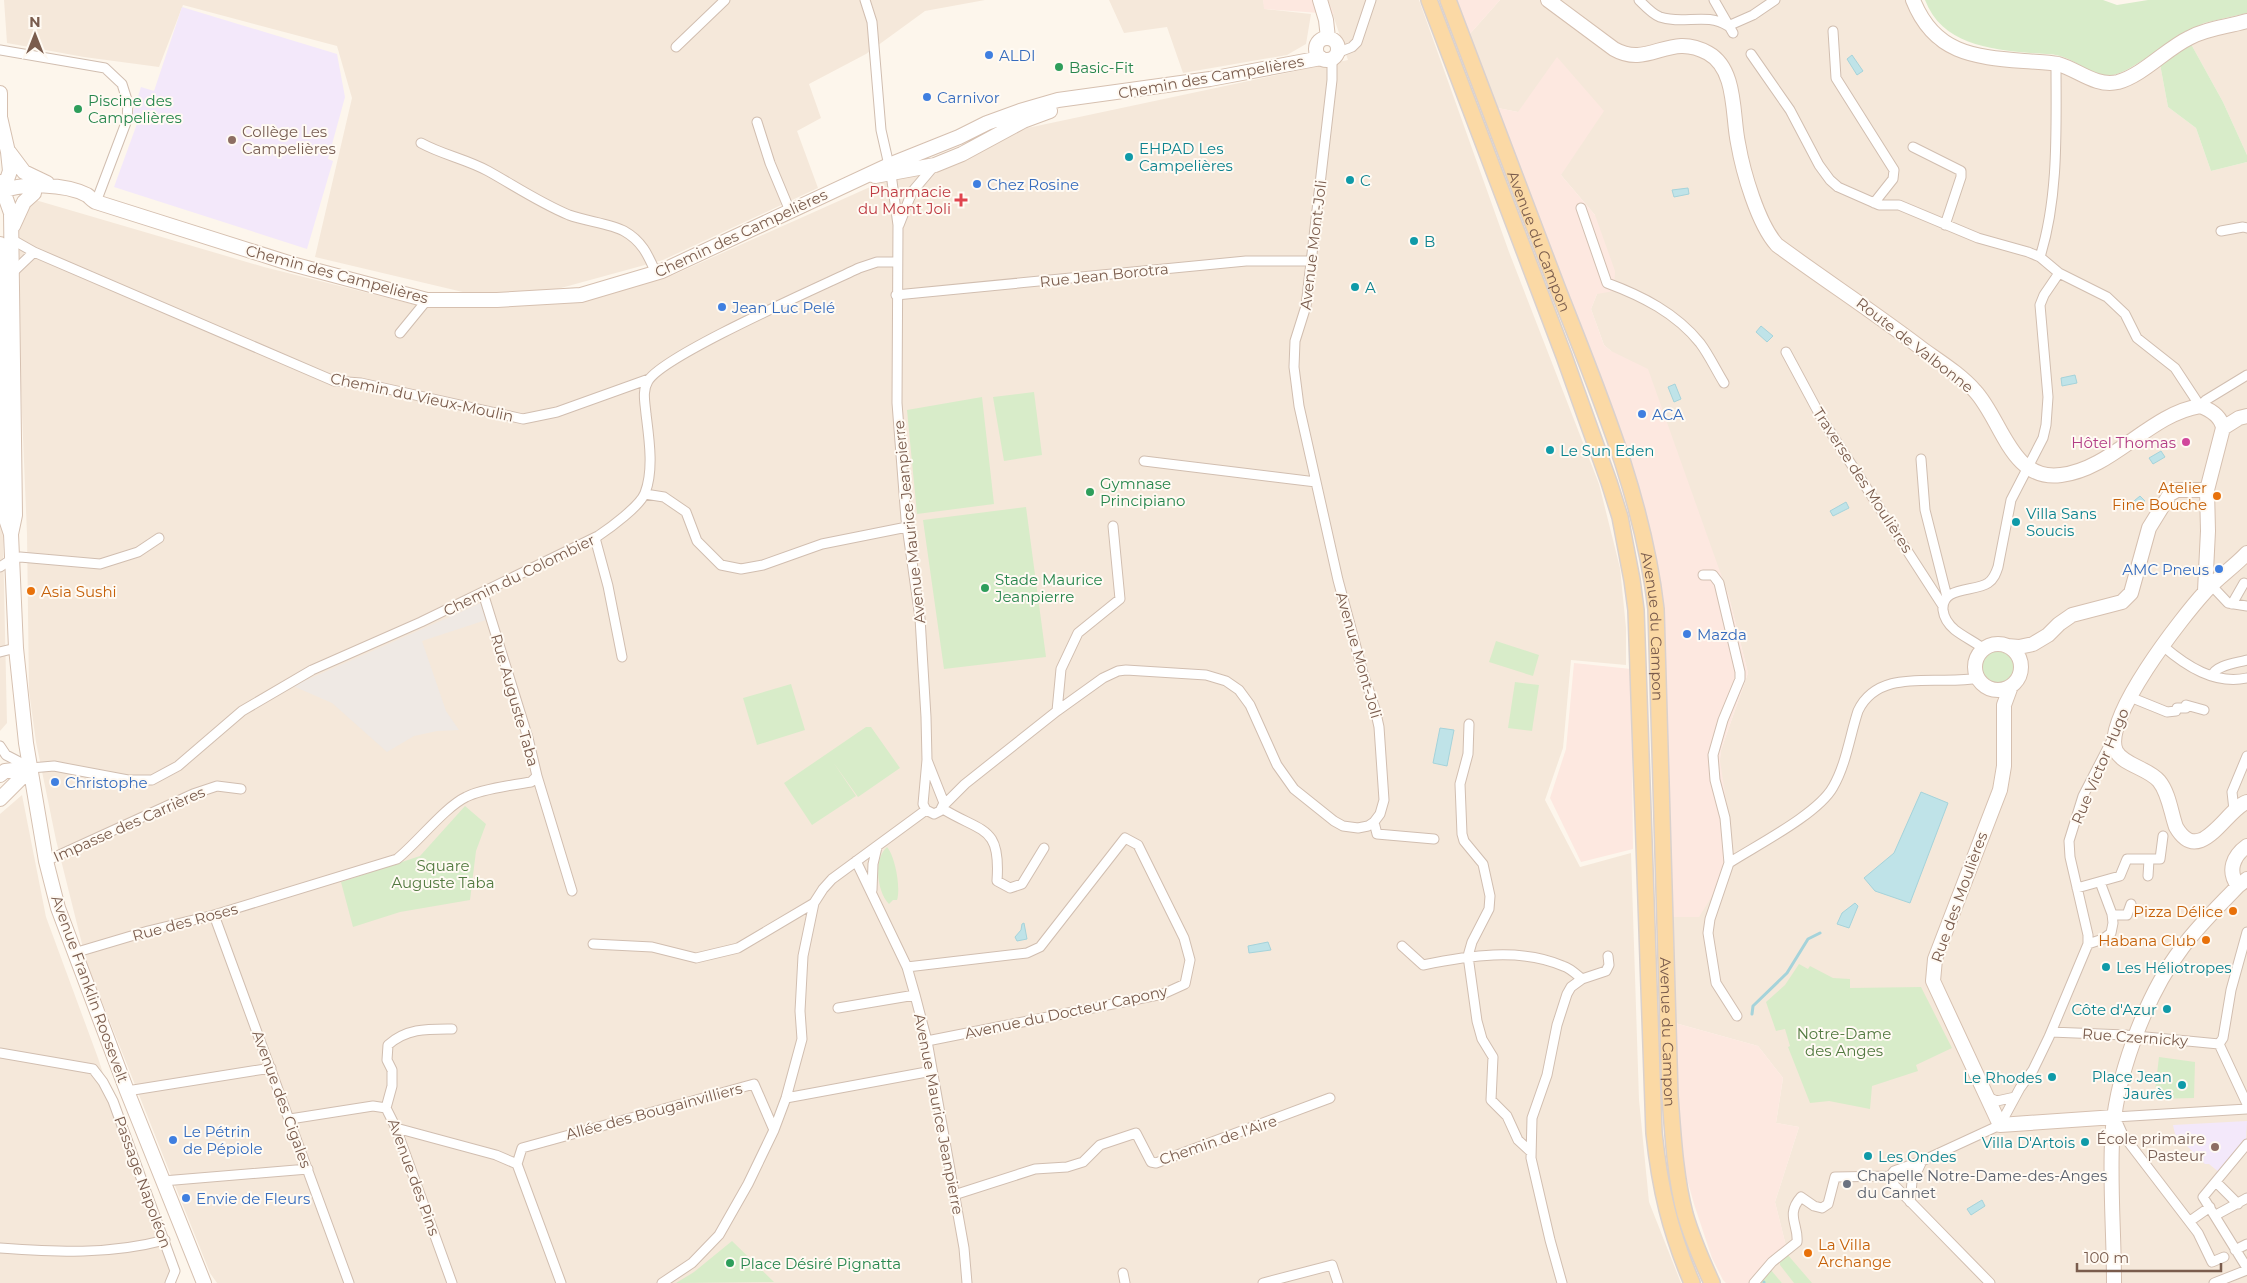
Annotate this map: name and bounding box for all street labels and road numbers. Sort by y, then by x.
street label: Chemin des Campelières [1117,51,1305,103]
street label: Avenue du Campon [1504,168,1575,315]
street label: Avenue Mont-Joli [1296,179,1330,311]
street label: Chemin des Campelières [652,185,830,281]
street label: Chemin des Campelières [244,240,430,308]
street label: Rue Jean Borotra [1039,259,1169,291]
street label: Route de Valbonne [1853,293,1977,397]
street label: Chemin du Vieux-Moulin [329,368,515,426]
street label: Traverse des Moulières [1809,404,1917,556]
street label: Avenue Maurice Jeanpierre [889,419,929,625]
street label: Chemin du Colombier [440,530,598,620]
street label: Avenue du Campon [1637,550,1668,701]
street label: Avenue Mont-Joli [1332,590,1386,720]
street label: Rue Auguste Taba [487,631,543,769]
street label: Rue Victor Hugo [2067,705,2133,827]
street label: Impasse des Carrières [50,782,208,866]
street label: Rue des Moulières [1927,829,1991,965]
street label: Avenue Franklin Roosevelt [47,893,133,1085]
street label: Rue des Roses [130,899,240,945]
street label: Avenue du Campon [1657,957,1680,1107]
street label: Avenue du Docteur Capony [963,981,1170,1043]
street label: Avenue Maurice Jeanpierre [910,1012,968,1216]
street label: Rue Czernicky [2081,1024,2189,1050]
street label: Avenue des Cigales [248,1028,316,1170]
street label: Allée des Bougainvilliers [564,1078,744,1144]
street label: Chemin de l'Aire [1157,1111,1279,1169]
street label: Passage Napoléon [110,1113,176,1251]
street label: Avenue des Pins [384,1116,444,1238]

